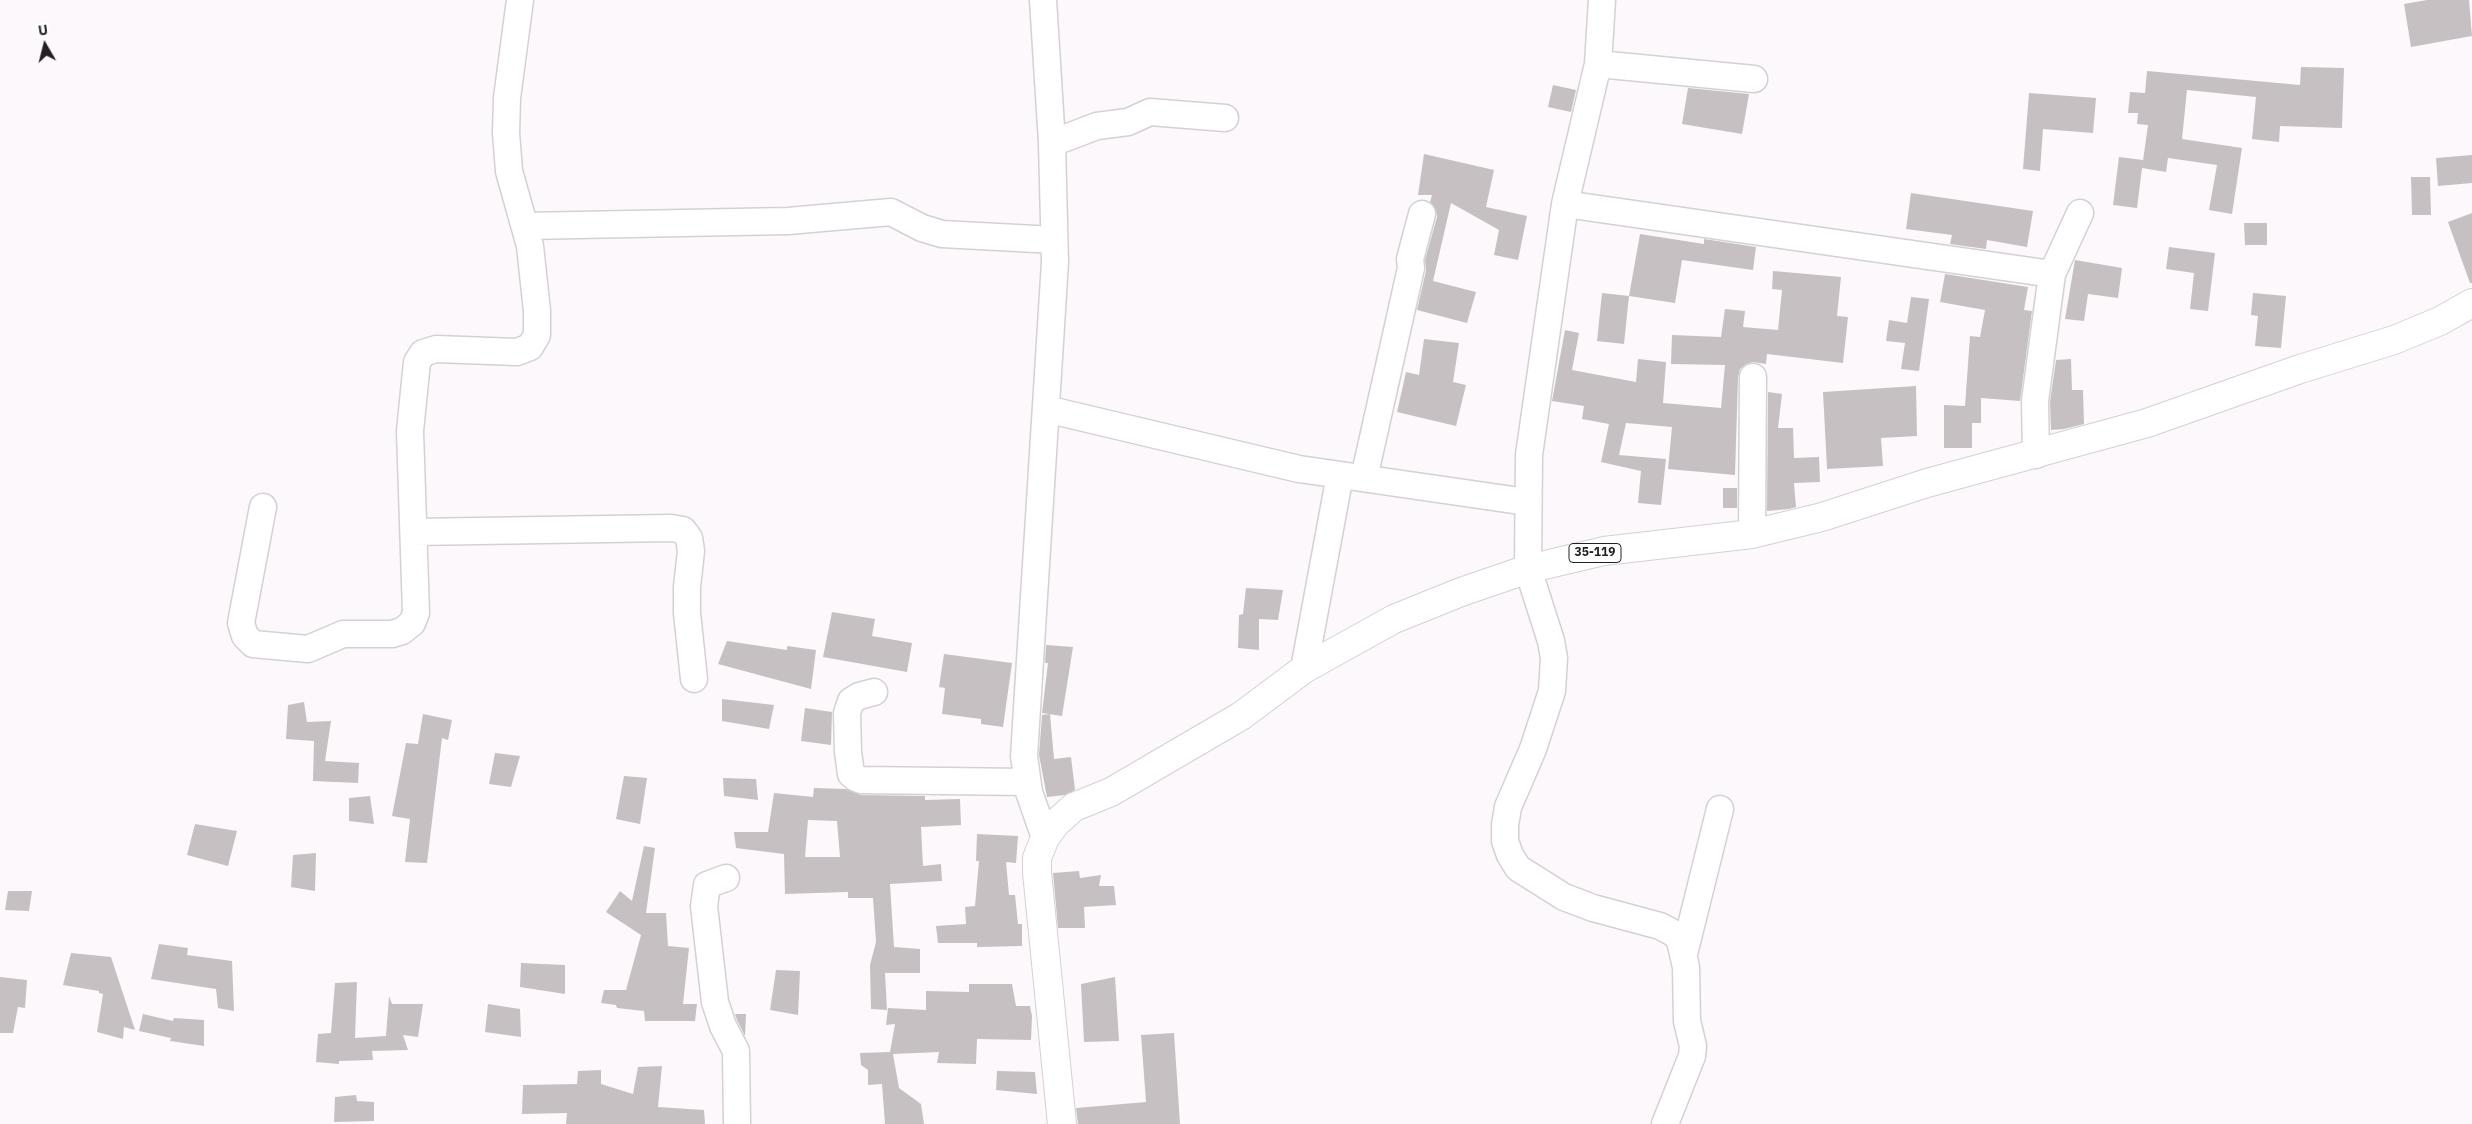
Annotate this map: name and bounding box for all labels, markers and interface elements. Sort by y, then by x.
north arrow [20,20,70,70]
text: U [37,21,49,40]
road number: 35-119 [1569,544,1621,562]

